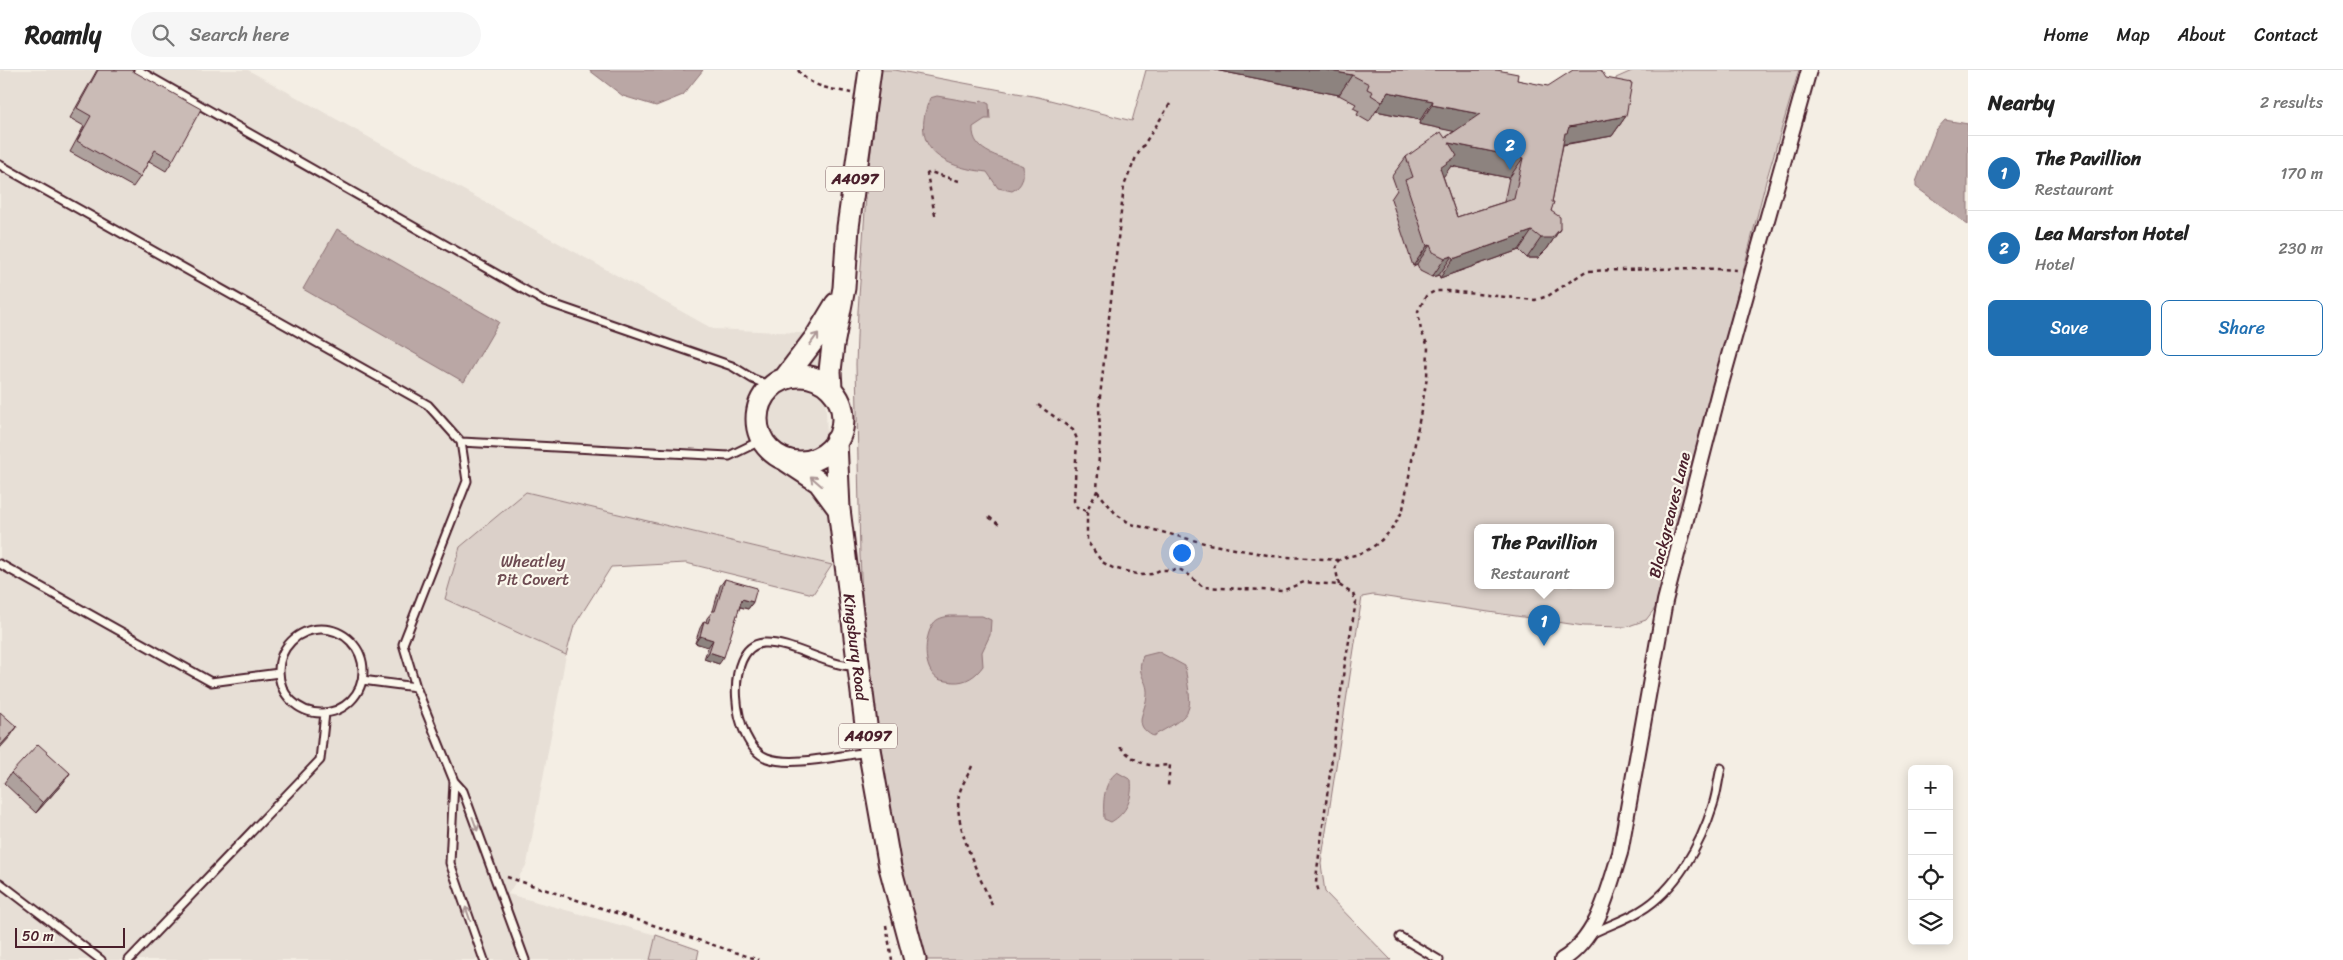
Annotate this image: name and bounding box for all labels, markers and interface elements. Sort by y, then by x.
search box [131,12,481,57]
text: Roamly [25,14,101,56]
text: Search here [189,18,289,51]
text: Home [2044,19,2089,51]
text: Map [2117,19,2150,51]
text: About [2178,19,2226,51]
text: Contact [2254,19,2318,51]
icon: search [149,21,177,49]
text: Nearby [1988,84,2054,122]
text: 2 results [2260,88,2323,117]
pin: 2 [1494,129,1526,170]
text: The Pavillion [2035,142,2141,175]
text: 1 [2001,159,2007,188]
text: 170 m [2280,159,2323,188]
road number: A4097 [826,166,884,192]
text: Restaurant [2035,175,2114,204]
text: Lea Marston Hotel [2035,217,2189,250]
text: 2 [1999,234,2009,263]
text: 230 m [2278,234,2323,263]
text: Hotel [2035,250,2074,279]
button: Save [1988,300,2151,356]
button: Share [2161,300,2323,356]
one-way arrow [809,332,819,346]
street label: Blackgreaves Lane [1640,449,1699,581]
one-way arrow [810,475,823,487]
popup [1474,524,1614,589]
text: The Pavillion [1491,526,1597,559]
your location [1169,540,1195,566]
park label: Wheatley Pit Covert [497,547,569,594]
text: Restaurant [1491,559,1570,588]
street label: Kingsbury Road [835,592,877,704]
pin: 1 [1528,605,1560,646]
road number: A4097 [839,724,897,748]
map controls [1908,765,1953,945]
button: + [1908,765,1953,810]
button: − [1908,810,1953,855]
one-way arrow [471,815,480,831]
button: locate [1908,855,1953,900]
button: layers [1908,900,1953,945]
one-way arrow [463,907,472,922]
text: 50 m [22,924,54,949]
scale bar [15,925,125,948]

